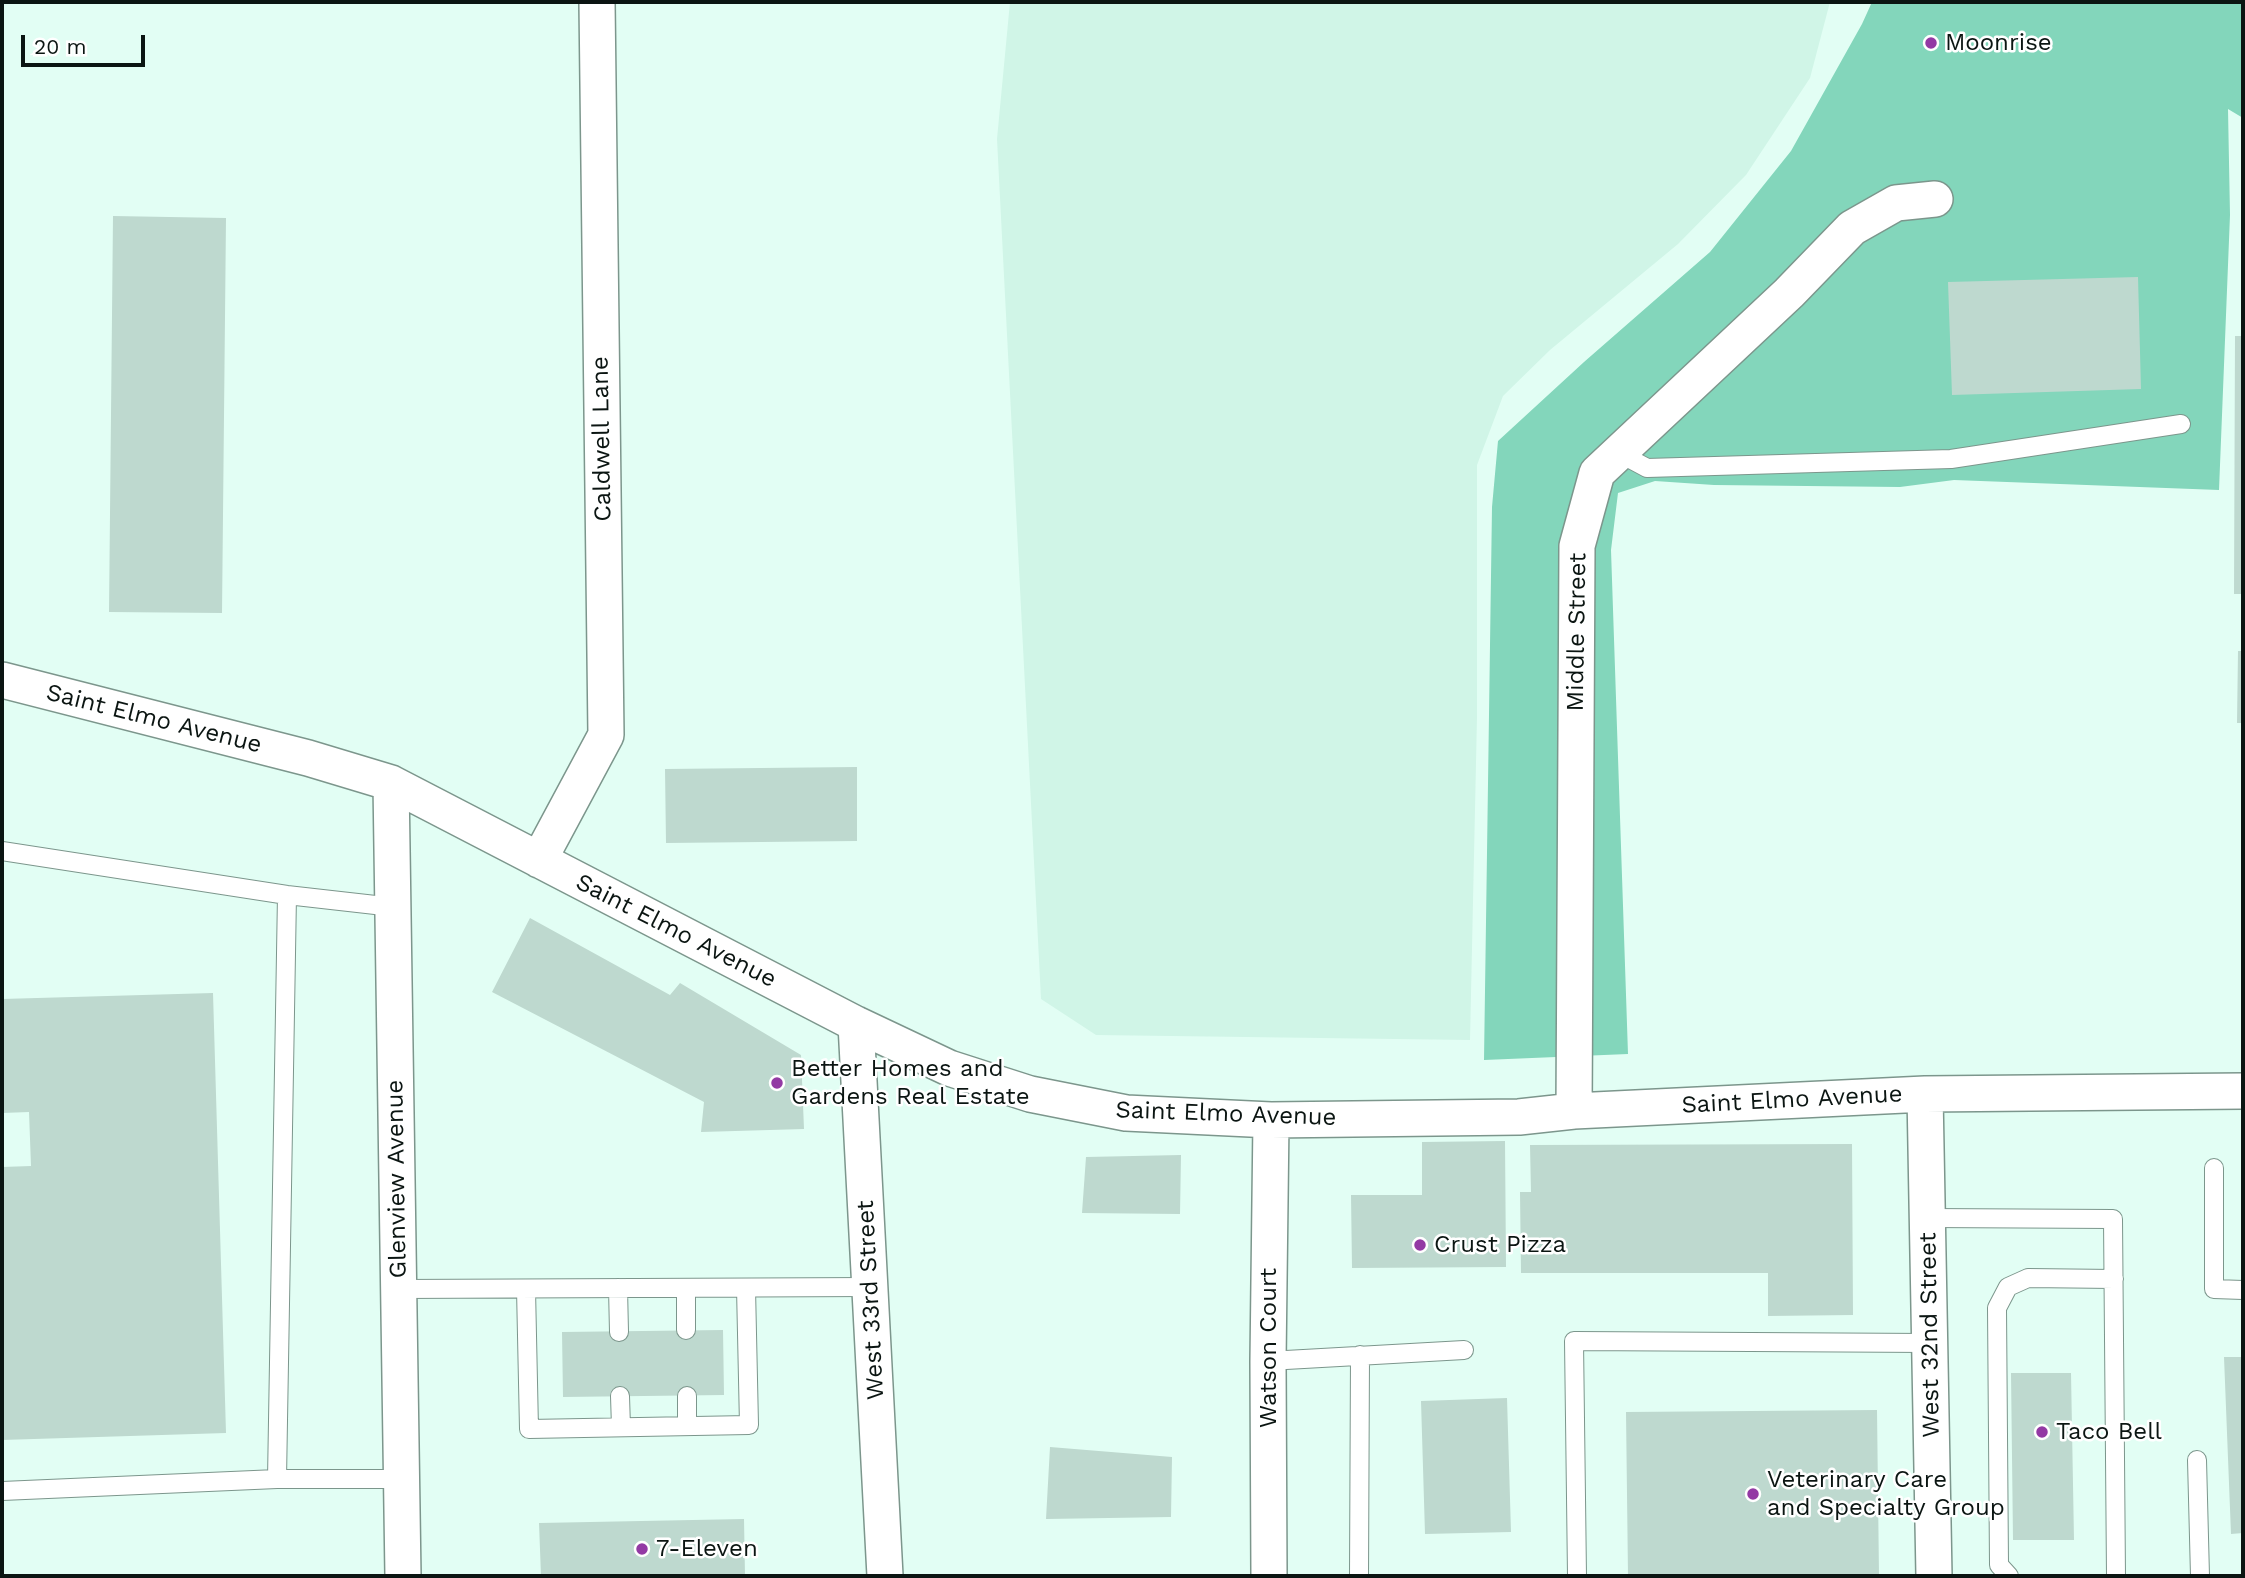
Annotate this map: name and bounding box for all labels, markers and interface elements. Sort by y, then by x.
scale bar [24,21,149,65]
place label: Moonrise [1945,29,2052,57]
text: 20 m [34,34,86,59]
marker: Moonrise [1923,35,1939,51]
street label: Caldwell Lane [586,356,618,522]
street label: Middle Street [1561,552,1593,712]
street label: Saint Elmo Avenue [43,678,265,760]
street label: Saint Elmo Avenue [571,868,781,994]
place label: Better Homes and Gardens Real Estate [791,1055,1029,1111]
marker: Better Homes and Gardens Real Estate [769,1075,785,1091]
street label: Glenview Avenue [381,1079,413,1279]
street label: Saint Elmo Avenue [1681,1080,1903,1120]
street label: Saint Elmo Avenue [1115,1096,1337,1132]
street label: West 33rd Street [851,1199,891,1401]
place label: Crust Pizza [1434,1231,1566,1259]
street label: West 32nd Street [1914,1232,1946,1438]
marker: Crust Pizza [1412,1237,1428,1253]
street label: Watson Court [1255,1268,1283,1428]
place label: Taco Bell [2056,1418,2162,1446]
marker: Taco Bell [2034,1424,2050,1440]
place label: Veterinary Care and Specialty Group [1767,1466,2005,1522]
marker: Veterinary Care and Specialty Group [1745,1486,1761,1502]
place label: 7-Eleven [656,1535,758,1563]
marker: 7-Eleven [634,1541,650,1557]

